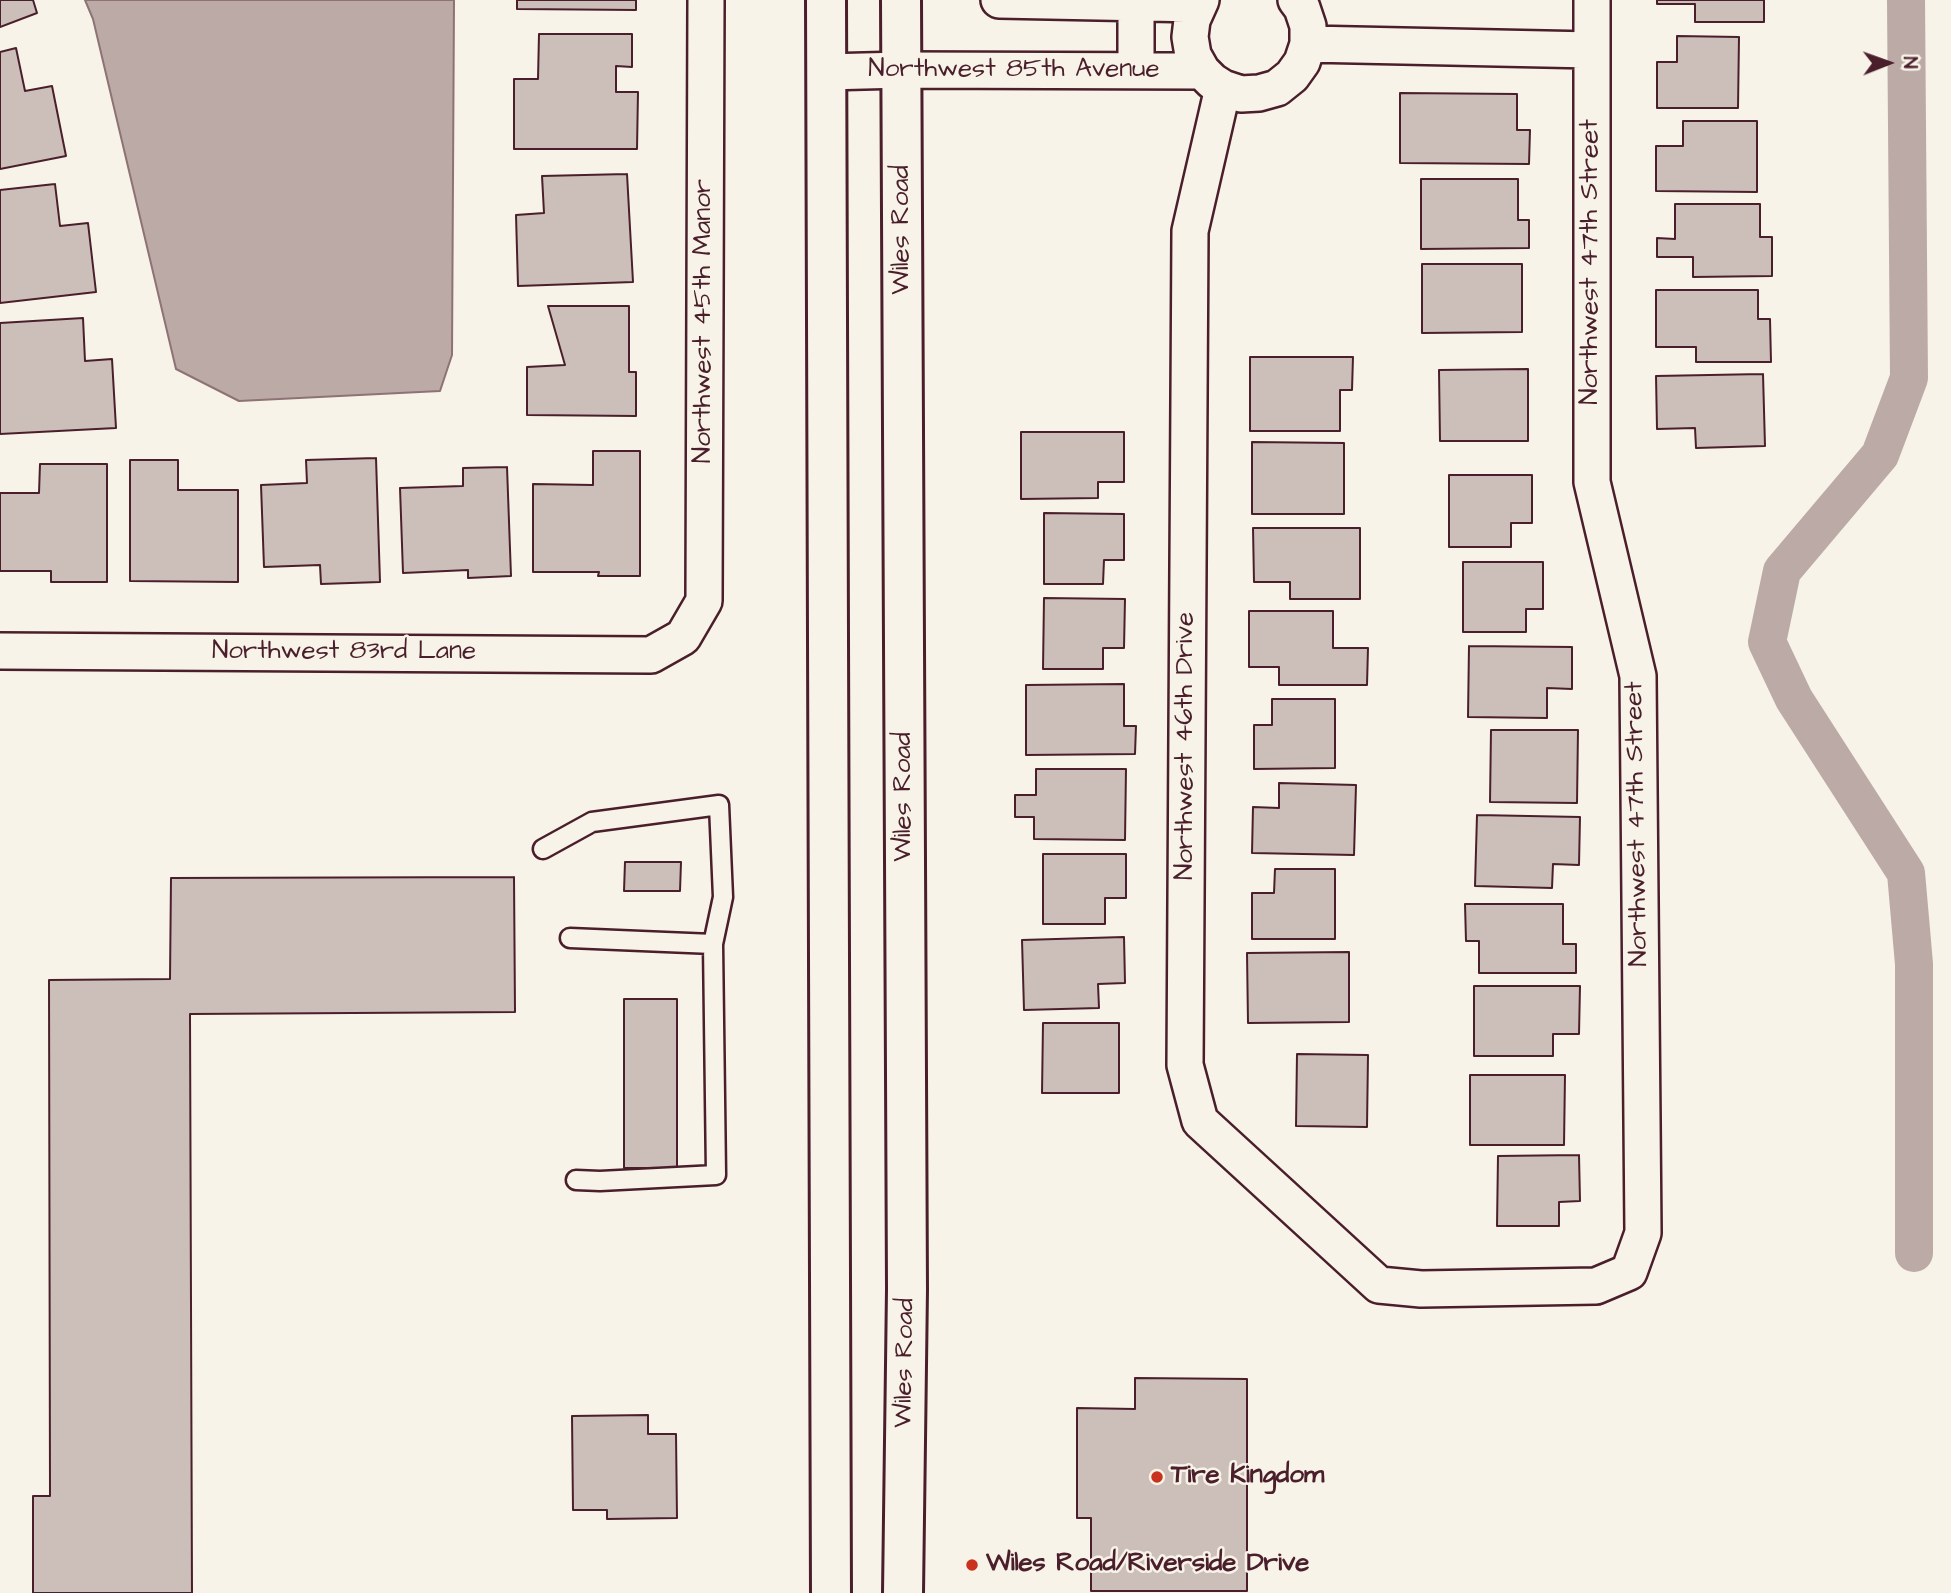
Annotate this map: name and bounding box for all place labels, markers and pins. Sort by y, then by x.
place label: Tire Kingdom [1171,1461,1324,1493]
marker: Tire Kingdom [1149,1469,1165,1485]
place label: Wiles Road/Riverside Drive [986,1549,1309,1581]
marker: Wiles Road/Riverside Drive [964,1557,980,1573]

